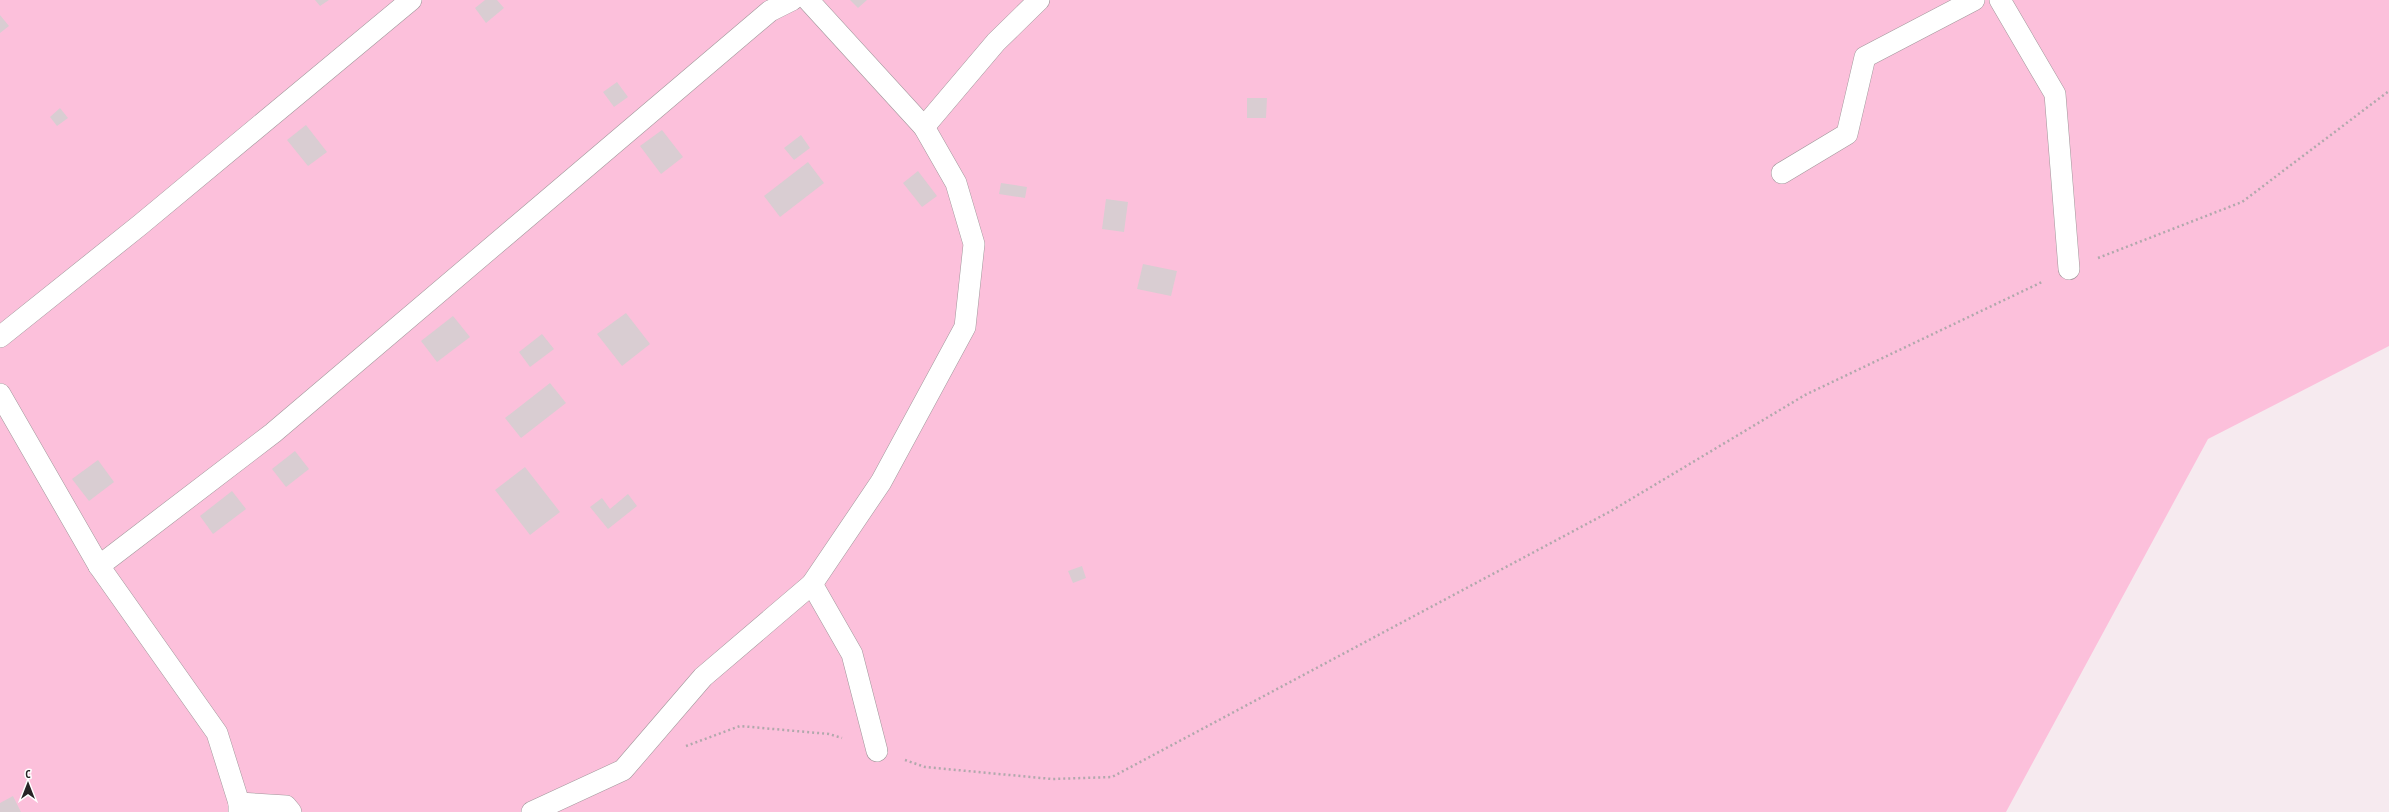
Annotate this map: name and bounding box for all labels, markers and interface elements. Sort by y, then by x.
north arrow [8,764,48,804]
text: С [25,767,31,781]

